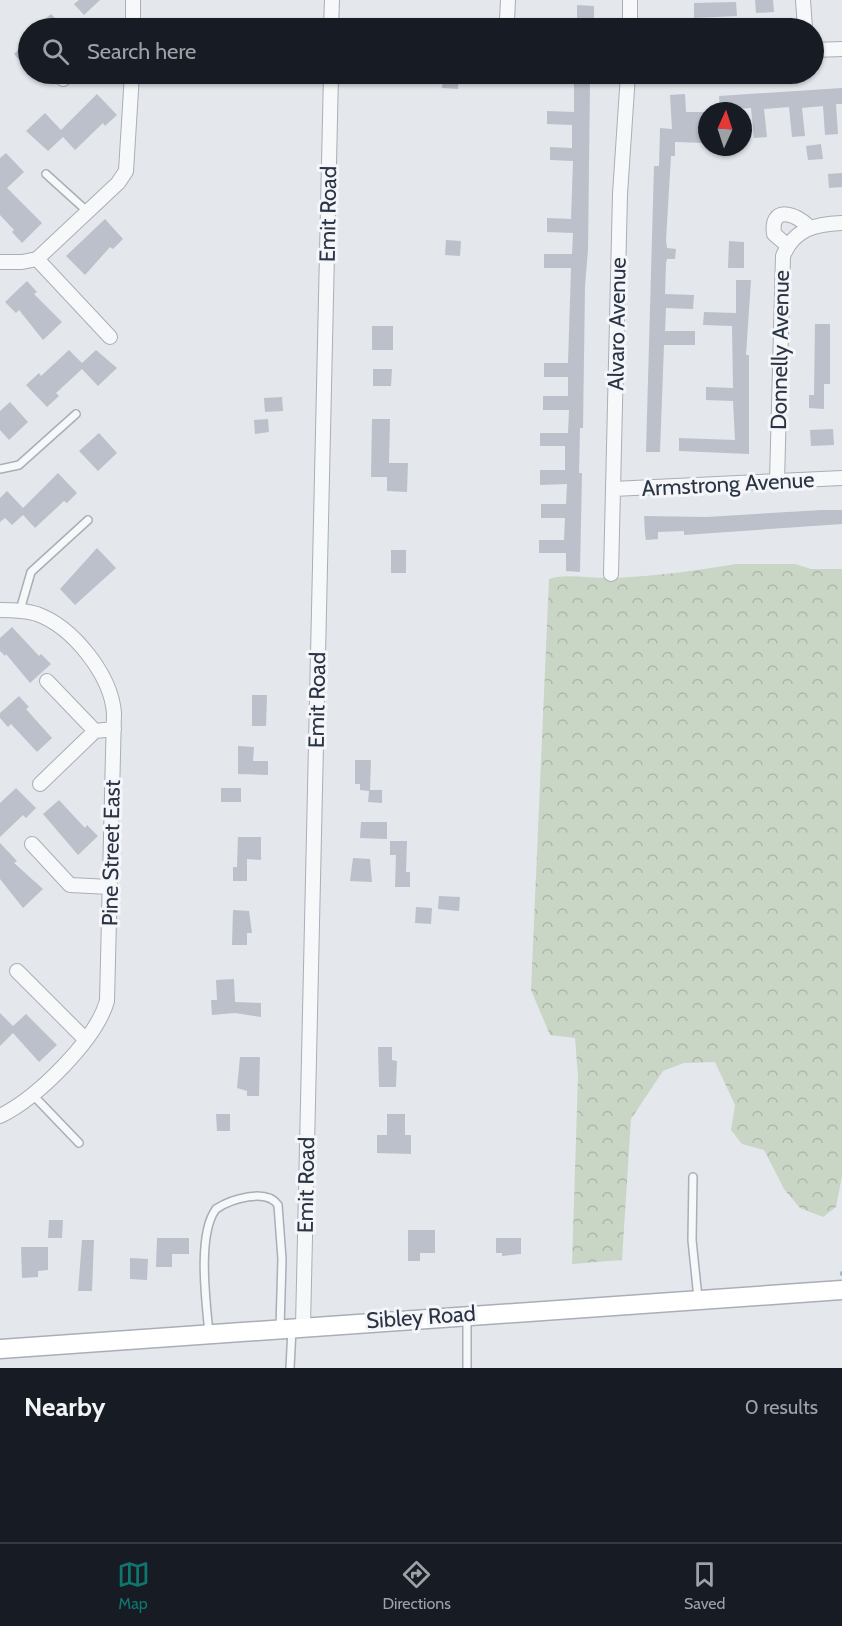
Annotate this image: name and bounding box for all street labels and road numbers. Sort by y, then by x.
street label: Emit Road [314,166,342,262]
street label: Alvaro Avenue [602,257,632,391]
street label: Donnelly Avenue [765,270,795,430]
street label: Armstrong Avenue [641,466,815,502]
street label: Emit Road [303,652,331,748]
street label: Pine Street East [96,779,126,926]
street label: Emit Road [292,1137,320,1233]
street label: Sibley Road [365,1300,477,1334]

